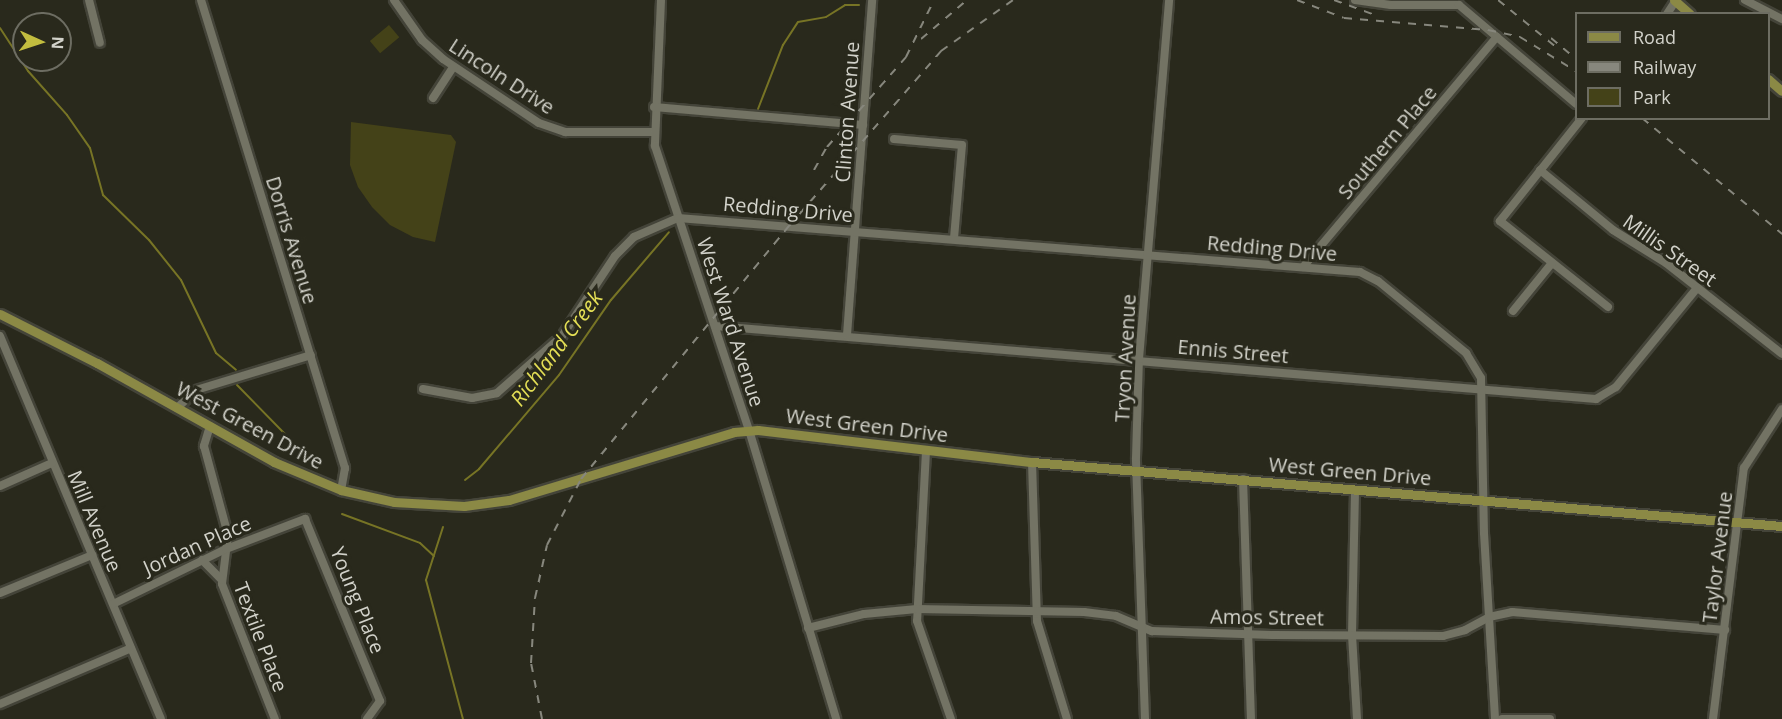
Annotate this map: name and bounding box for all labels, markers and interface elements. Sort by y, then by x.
north arrow [12,12,72,72]
legend [1575,12,1770,120]
text: Road [1633,25,1676,49]
street label: Lincoln Drive [445,33,559,119]
text: N [47,36,69,50]
street label: Clinton Avenue [830,41,864,183]
text: Railway [1633,55,1696,79]
street label: Southern Place [1333,80,1441,204]
text: Park [1633,85,1671,109]
street label: Dorris Avenue [261,173,323,307]
street label: Redding Drive [722,191,854,227]
street label: Millis Street [1619,209,1721,291]
street label: Redding Drive [1206,230,1338,266]
street label: West Ward Avenue [692,234,770,410]
water label: Richland Creek [505,285,607,411]
street label: Tryon Avenue [1110,293,1140,423]
street label: Ennis Street [1177,334,1289,368]
street label: West Green Drive [172,376,328,474]
street label: West Green Drive [785,403,949,447]
street label: West Green Drive [1268,452,1432,490]
street label: Mill Avenue [63,467,127,575]
street label: Taylor Avenue [1697,490,1737,624]
street label: Jordan Place [139,511,255,579]
street label: Young Place [326,543,390,657]
street label: Textile Place [229,579,293,695]
street label: Amos Street [1210,604,1324,630]

